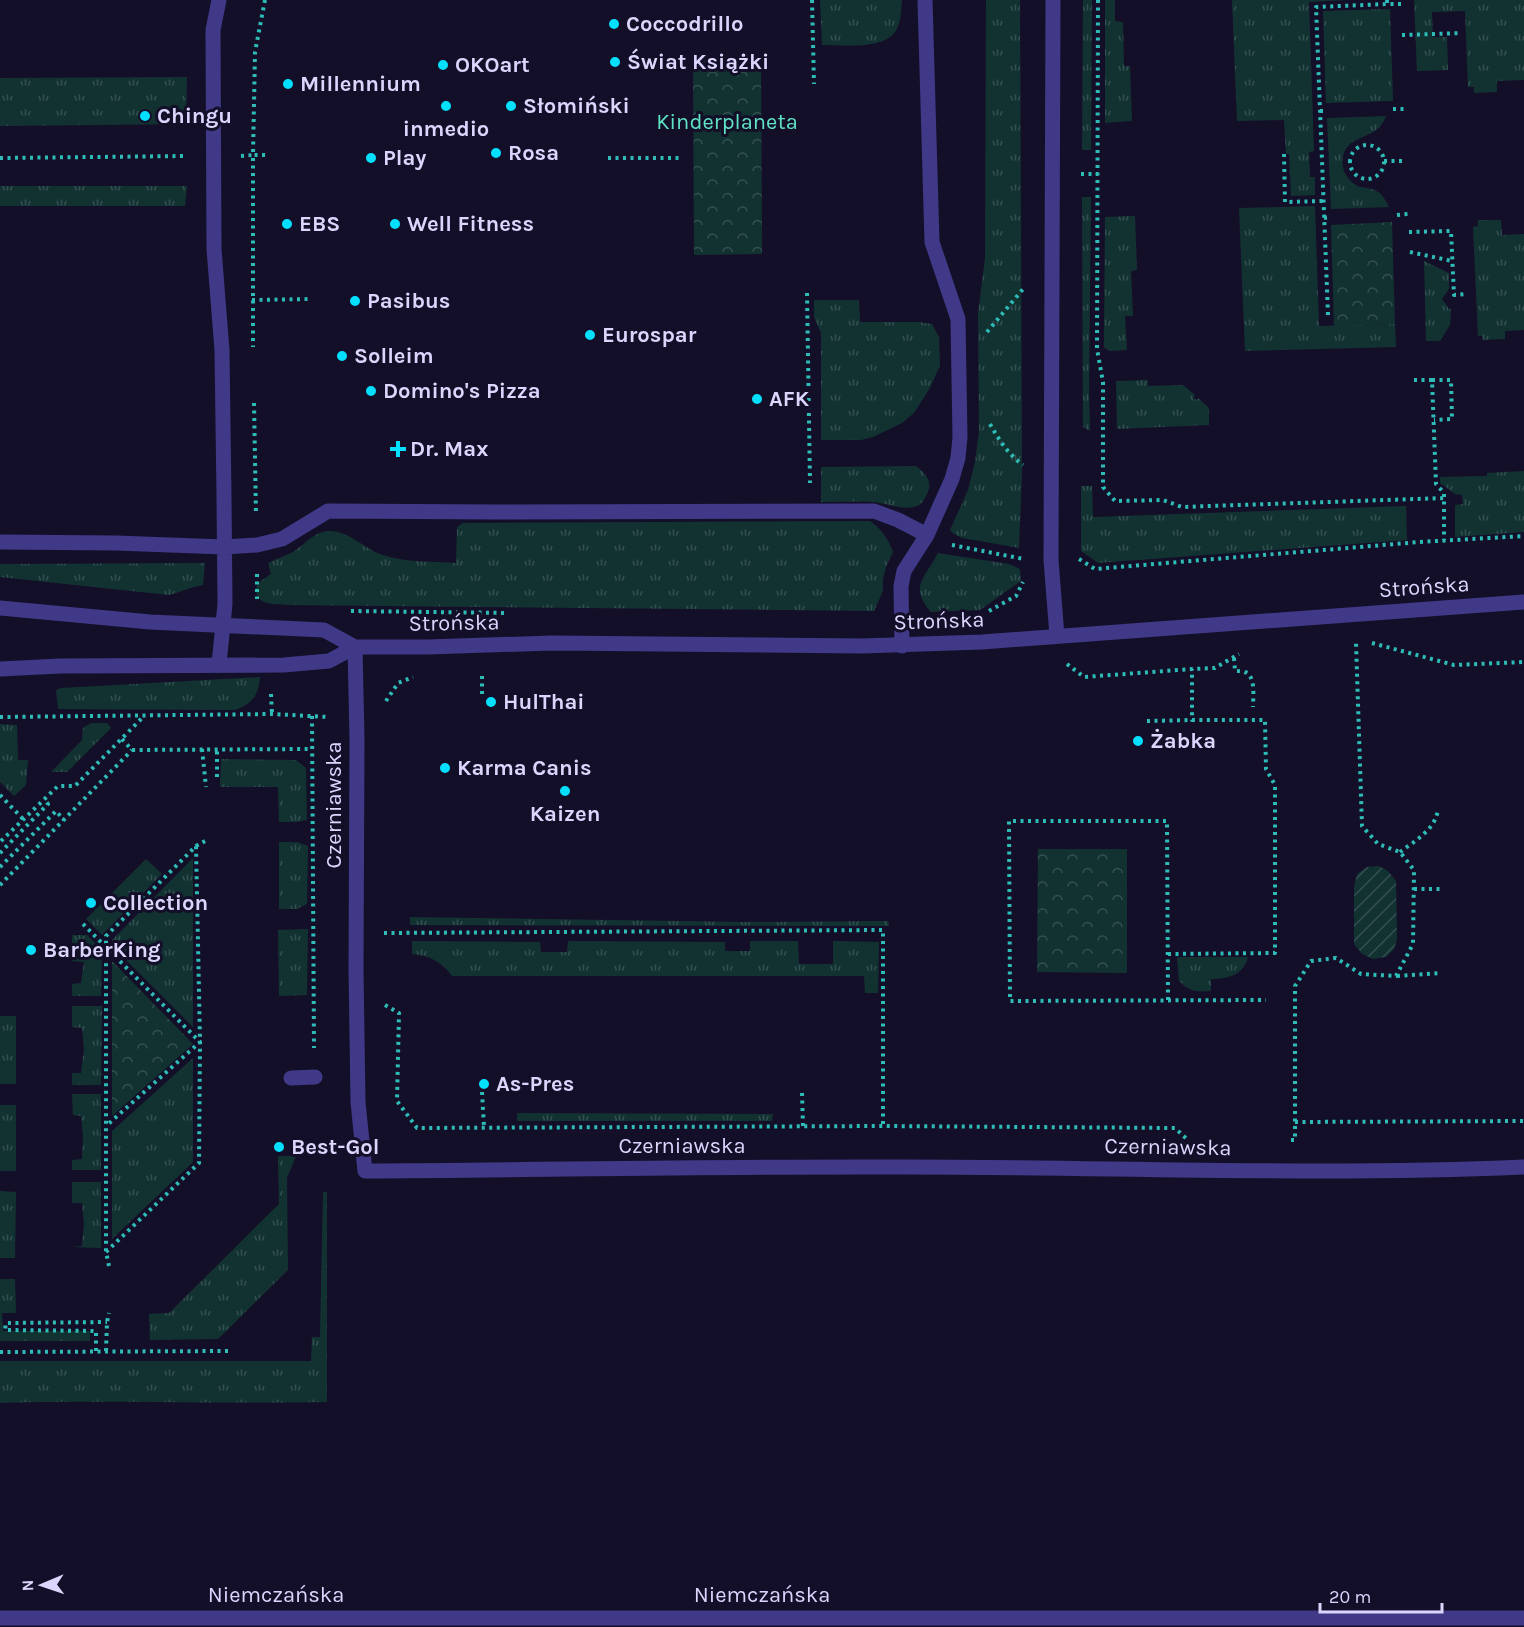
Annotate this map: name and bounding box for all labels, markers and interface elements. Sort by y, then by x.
place label: Coccodrillo [626,11,743,37]
marker: Coccodrillo [607,17,621,31]
place label: Świat Książki [627,48,769,75]
place label: OKOart [455,52,530,78]
marker: Świat Książki [608,55,622,69]
marker: OKOart [436,58,450,72]
place label: Millennium [300,71,421,97]
marker: Millennium [281,77,295,91]
place label: Słomiński [523,93,630,119]
marker: inmedio [439,99,453,113]
marker: Słomiński [504,99,518,113]
place label: Chingu [157,103,232,129]
marker: Chingu [138,109,152,123]
park label: Kinderplaneta [656,109,798,135]
place label: inmedio [403,116,489,142]
place label: Rosa [508,140,559,166]
place label: Play [383,145,426,171]
marker: Rosa [489,146,503,160]
marker: Play [364,151,378,165]
place label: EBS [299,211,340,237]
place label: Well Fitness [407,211,534,237]
marker: EBS [280,217,294,231]
marker: Well Fitness [388,217,402,231]
place label: Pasibus [367,288,450,314]
marker: Pasibus [348,294,362,308]
place label: Eurospar [602,322,697,348]
marker: Eurospar [583,328,597,342]
place label: Solleim [354,343,434,369]
marker: Solleim [335,349,349,363]
place label: Domino's Pizza [383,378,541,404]
marker: Domino's Pizza [364,384,378,398]
place label: AFK [769,386,810,412]
marker: AFK [750,392,764,406]
place label: Dr. Max [410,436,488,462]
marker: Dr. Max [391,442,405,456]
street label: Strońska [1378,571,1470,603]
street label: Strońska [893,606,985,636]
street label: Strońska [408,609,500,637]
place label: HulThai [503,689,585,715]
marker: HulThai [484,695,498,709]
place label: Żabka [1150,728,1216,754]
marker: Żabka [1131,734,1145,748]
street label: Czerniawska [321,741,347,869]
place label: Karma Canis [457,755,592,781]
marker: Karma Canis [438,761,452,775]
marker: Kaizen [558,784,572,798]
place label: Kaizen [530,801,600,827]
place label: Collection [103,890,208,916]
marker: Collection [84,896,98,910]
place label: BarberKing [43,937,161,963]
marker: BarberKing [24,943,38,957]
place label: As-Pres [496,1071,574,1097]
marker: As-Pres [477,1077,491,1091]
street label: Czerniawska [618,1133,746,1159]
street label: Czerniawska [1104,1133,1232,1161]
place label: Best-Gol [291,1134,379,1160]
marker: Best-Gol [272,1140,286,1154]
north arrow [12,1555,72,1615]
scale bar [1320,1576,1442,1614]
text: N [18,1579,37,1592]
street label: Niemczańska [208,1582,344,1608]
street label: Niemczańska [694,1582,830,1608]
text: 20 m [1329,1586,1371,1608]

